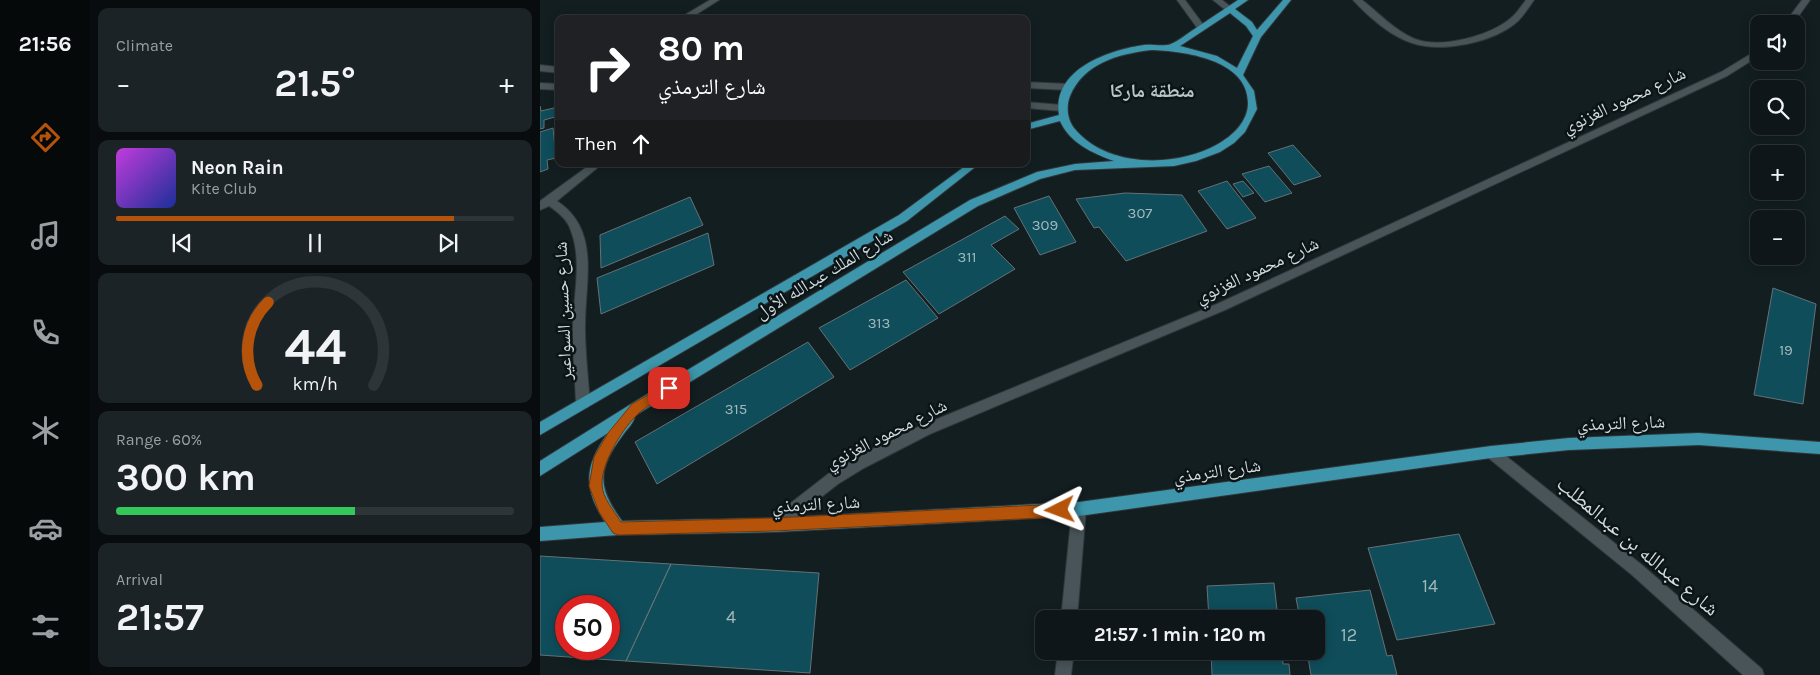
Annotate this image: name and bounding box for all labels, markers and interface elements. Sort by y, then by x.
map controls [1750,15,1805,265]
button: sound [1750,15,1805,70]
text: 80 m [658,28,745,69]
text: 21:56 [18,31,72,57]
icon: right [575,35,640,100]
text: Climate [116,36,173,55]
text: 21.5° [274,61,356,106]
street label: شارع محمود الغزنوي [1559,62,1691,141]
text: − [116,67,131,100]
text: + [499,67,514,100]
text: شارع الترمذي [658,74,766,100]
district label: منطقة ماركا [1110,80,1194,102]
button: search [1750,80,1805,135]
icon: directions [28,120,63,155]
icon: ahead [627,130,655,158]
text: Then [575,133,617,155]
button: + [1750,145,1805,200]
text: Neon Rain [191,157,284,179]
text: Kite Club [191,179,257,198]
house number: 307 [1128,204,1152,222]
button: − [1750,210,1805,265]
house number: 309 [1032,216,1058,234]
icon: music [28,218,63,253]
street label: شارع الملك عبدالله الأول [751,224,897,324]
icon: previous [168,229,196,257]
icon: pause [301,229,329,257]
icon: next [434,229,462,257]
street label: شارع محمود الغزنوي [1192,232,1324,311]
street label: شارع حسين السواعير [550,241,576,382]
house number: 311 [958,248,976,266]
house number: 313 [868,314,890,332]
icon: phone [28,315,63,350]
text: 44 [284,316,346,377]
house number: 19 [1779,341,1793,359]
pin [648,367,690,409]
text: km/h [292,374,338,395]
icon: arrive [655,374,683,402]
street label: شارع محمود الغزنوي [821,394,952,477]
house number: 315 [725,400,747,418]
street label: شارع الترمذي [1577,410,1666,439]
icon: climate [28,413,63,448]
text: Range · 60% [116,430,202,449]
street label: شارع الترمذي [1172,454,1263,492]
text: 300 km [116,455,256,500]
street label: شارع عبدالله بن عبدالمطلب [1551,471,1724,622]
position arrow [1033,483,1085,535]
street label: شارع الترمذي [771,491,861,521]
icon: car [28,511,63,546]
text: Arrival [116,570,163,589]
house number: 14 [1422,575,1438,597]
text: 21:57 [116,595,204,640]
speed limit sign: 50 [555,595,620,660]
house number: 4 [726,606,736,628]
icon: filters [28,609,63,644]
text: 21:57 · 1 min · 120 m [1094,624,1266,646]
house number: 12 [1341,624,1357,646]

